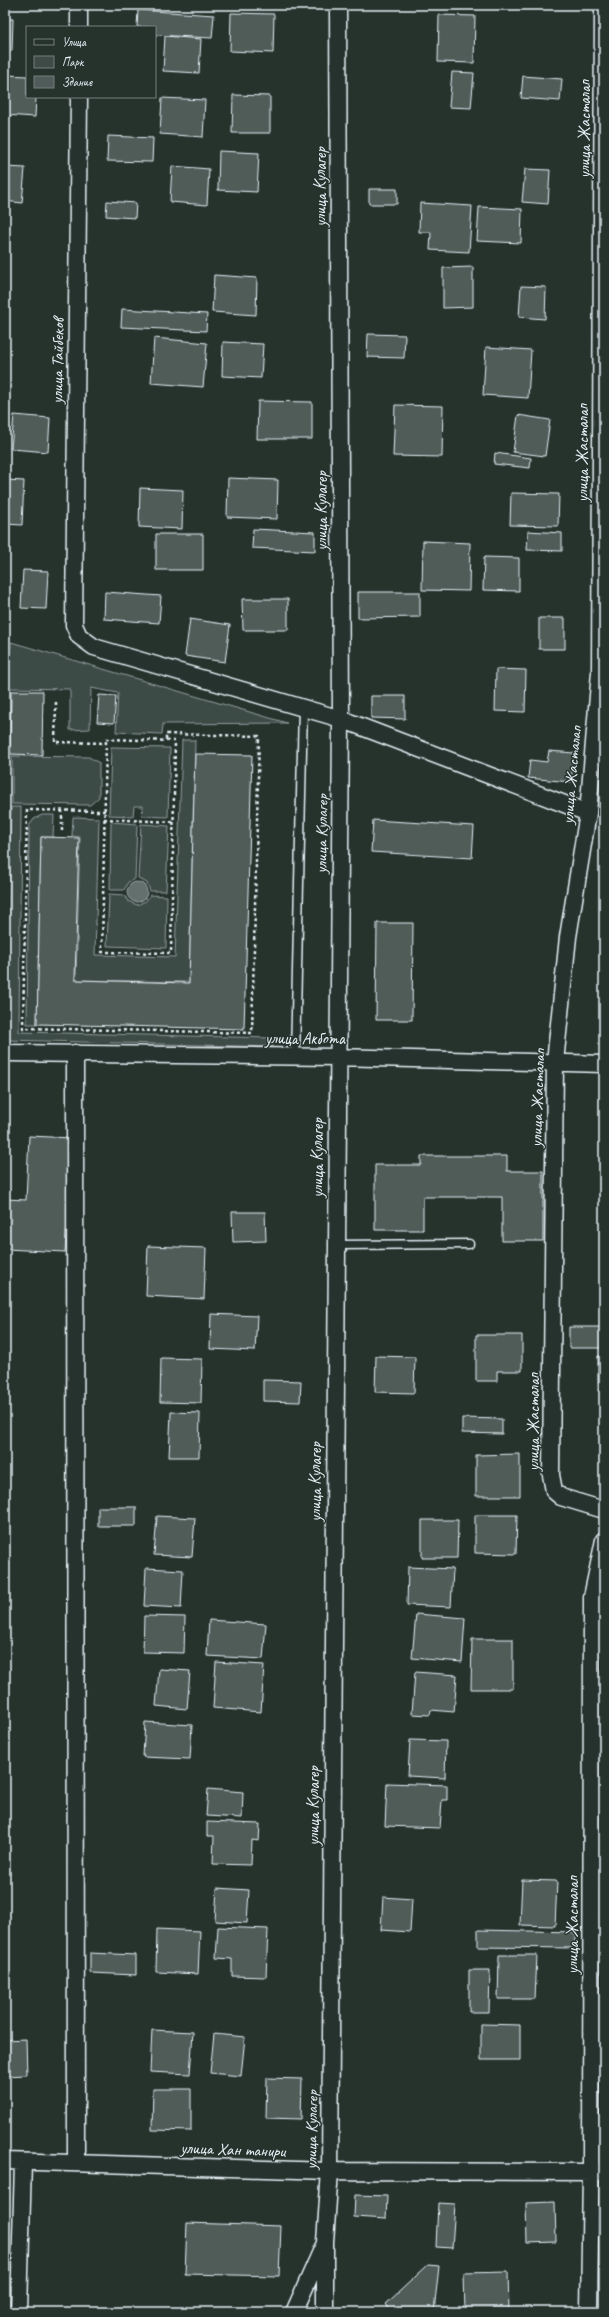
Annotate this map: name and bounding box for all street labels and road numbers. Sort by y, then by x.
street label: улица Жасталап [574,79,595,179]
street label: улица Кулагер [310,146,331,228]
street label: улица Тайбеков [46,314,69,405]
street label: улица Жасталап [572,403,593,503]
street label: улица Кулагер [311,470,332,552]
street label: улица Жасталап [557,724,586,826]
street label: улица Кулагер [310,793,333,875]
street label: улица Акбота [264,1028,346,1049]
street label: улица Жасталап [525,1048,550,1149]
street label: улица Кулагер [307,1117,328,1199]
street label: улица Жасталап [523,1372,544,1472]
street label: улица Кулагер [305,1441,326,1523]
street label: улица Кулагер [303,1765,324,1847]
street label: улица Жасталап [562,1875,583,1975]
street label: улица Кулагер [300,2089,323,2171]
street label: улица Хан танири [179,2137,288,2162]

